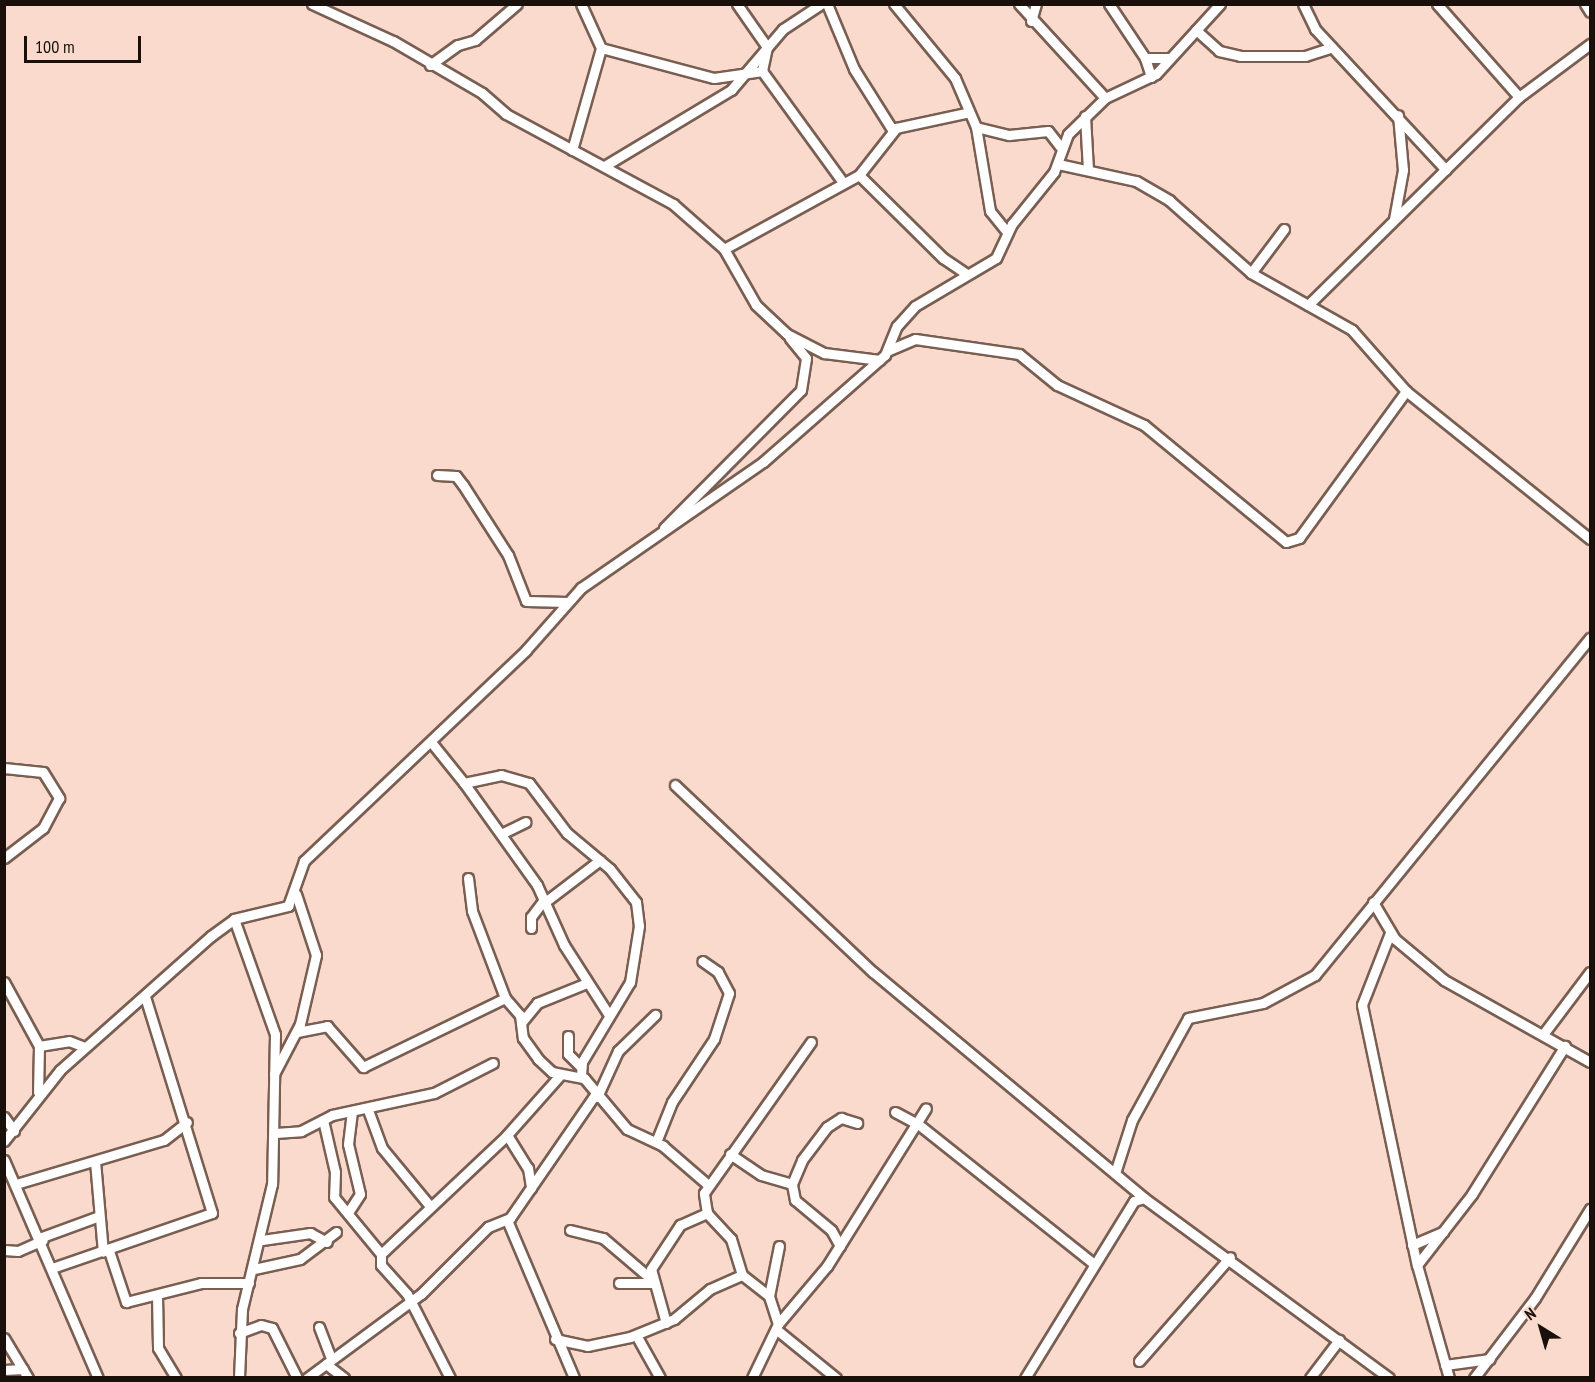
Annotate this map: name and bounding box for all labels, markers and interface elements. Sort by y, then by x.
scale bar [27,24,144,62]
text: 100 m [35,35,75,58]
north arrow [1511,1298,1571,1358]
text: N [1521,1303,1540,1324]

